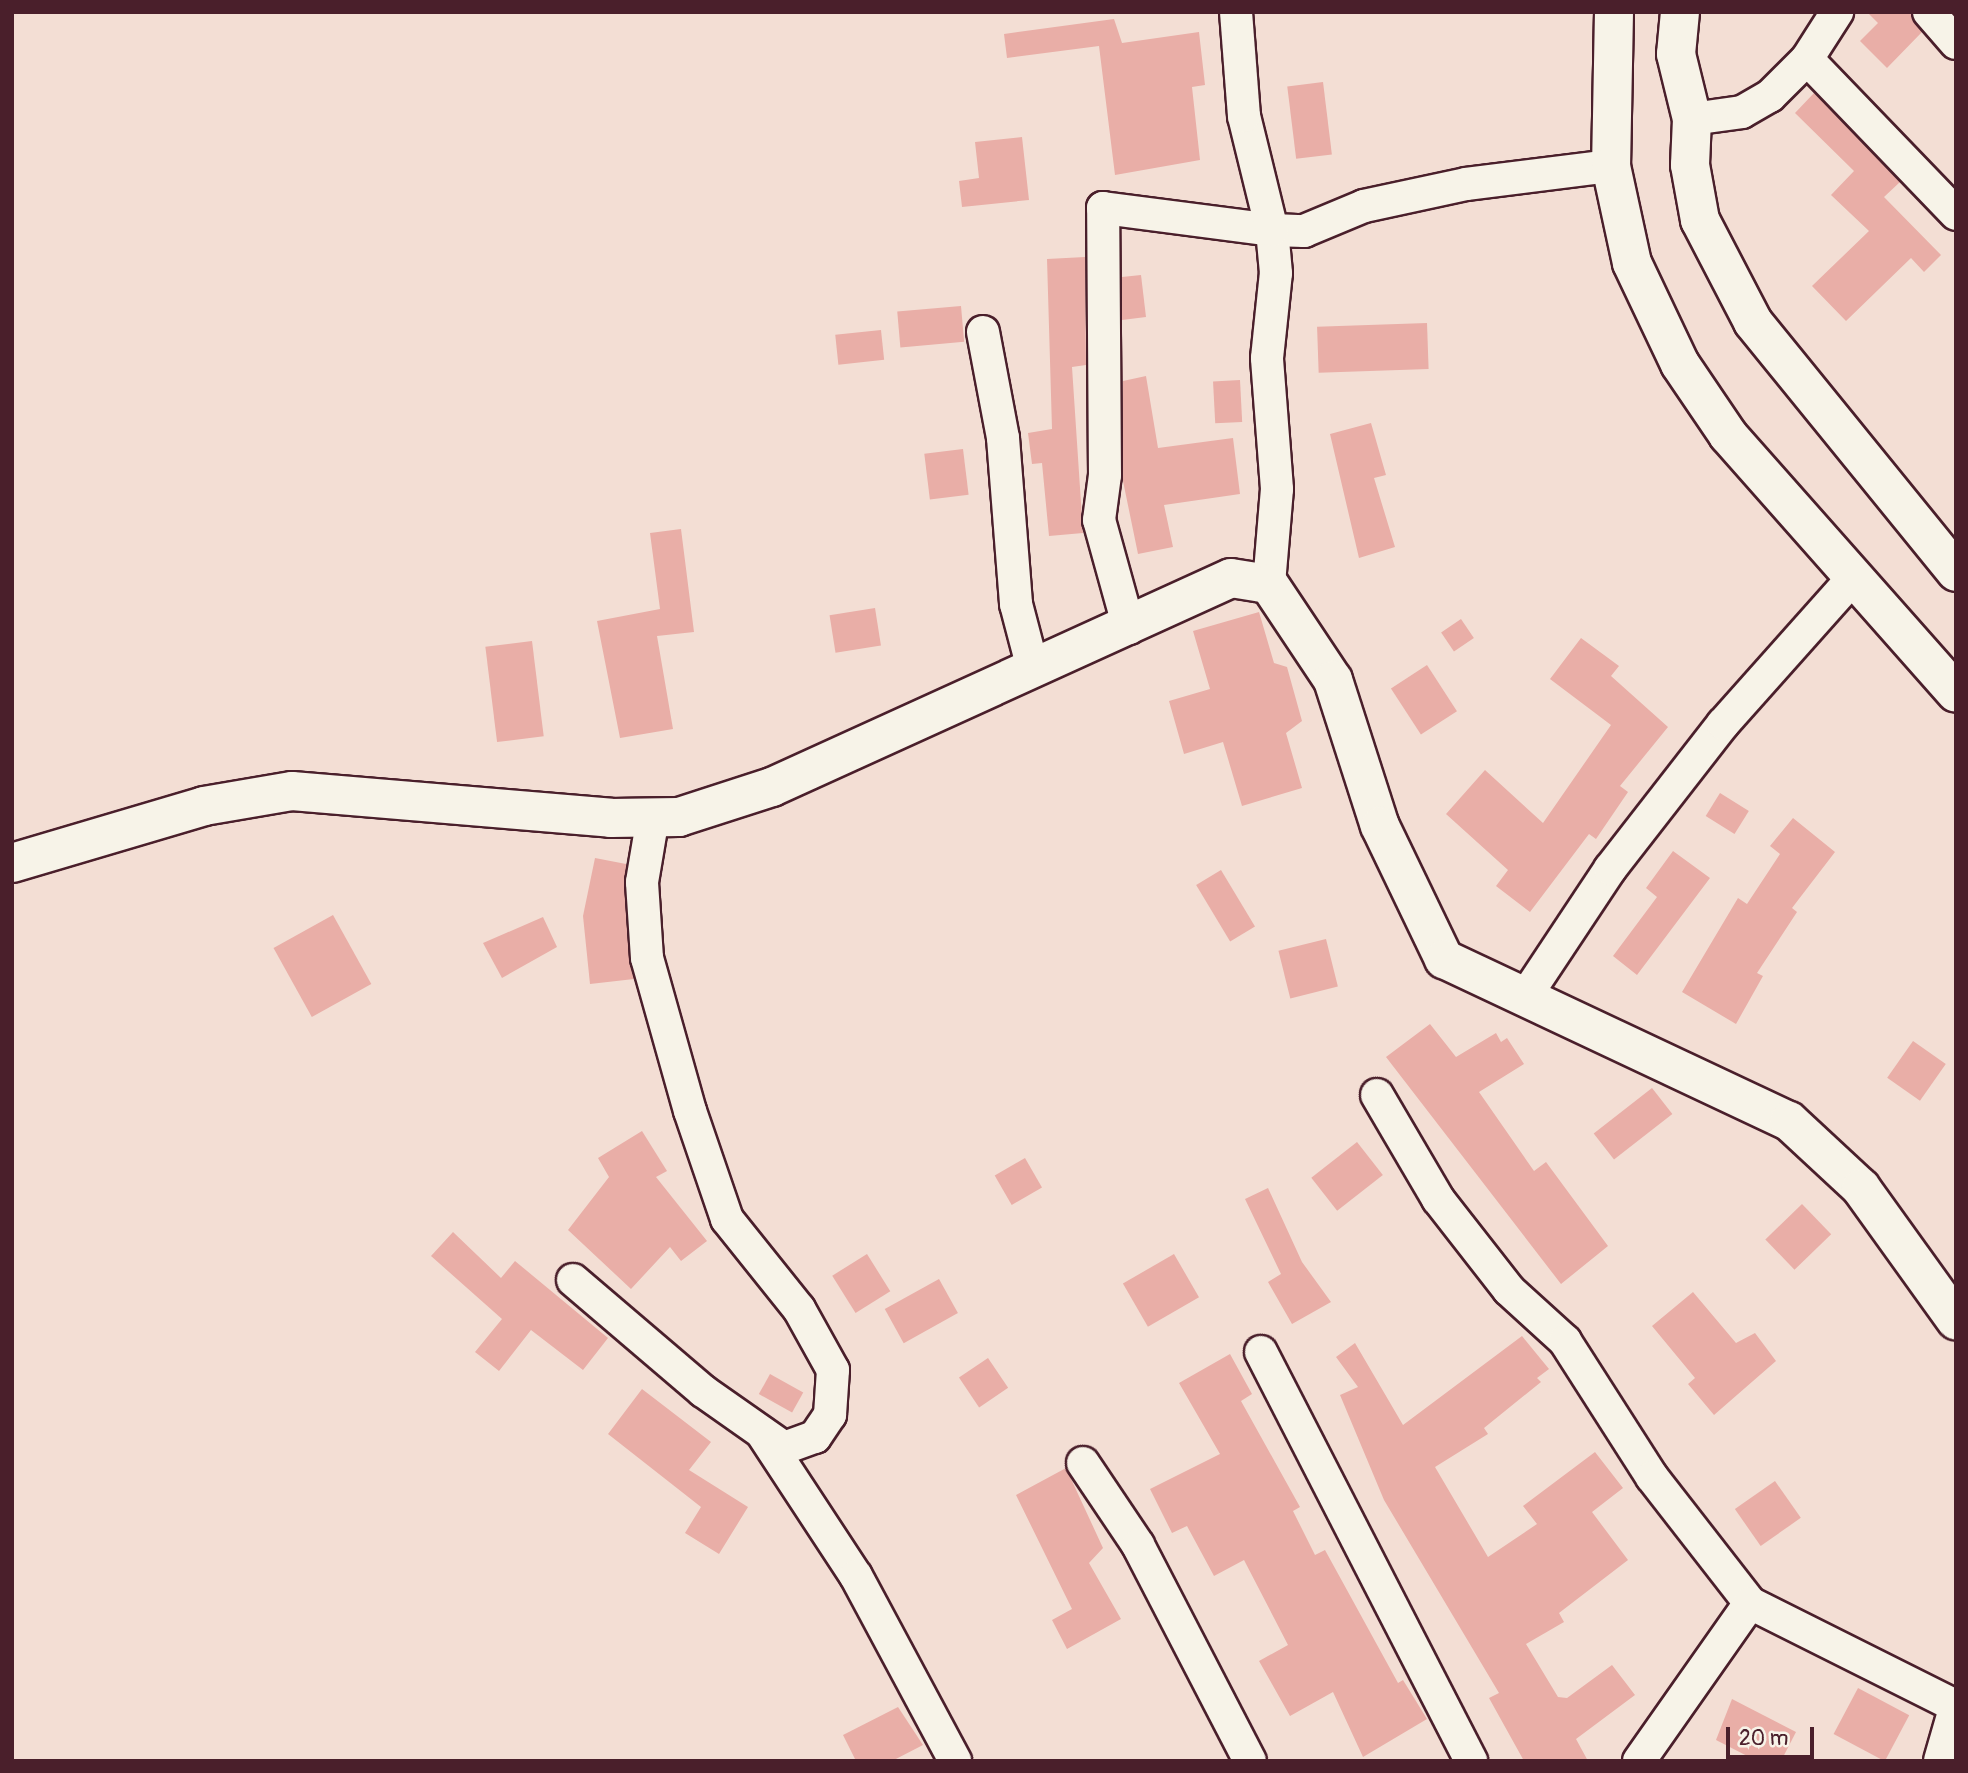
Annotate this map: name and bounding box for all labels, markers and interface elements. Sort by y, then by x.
scale bar [1730,1714,1818,1758]
text: 20 m [1739,1725,1788,1752]

